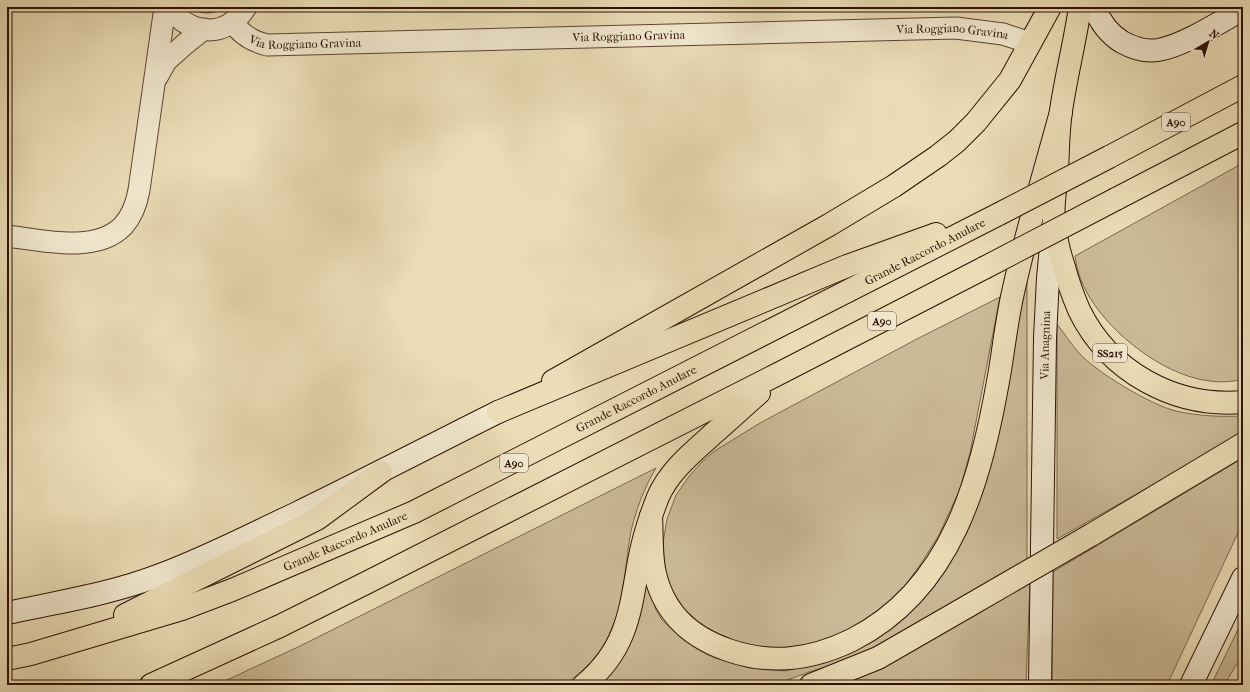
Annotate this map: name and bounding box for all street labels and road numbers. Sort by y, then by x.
street label: Via Roggiano Gravina [895,21,1011,43]
street label: Via Roggiano Gravina [571,28,686,44]
street label: Via Roggiano Gravina [246,32,362,52]
road number: A90 [1162,113,1190,131]
street label: Grande Raccordo Anulare [862,215,988,288]
street label: Via Anagnina [1037,310,1053,381]
road number: A90 [868,312,896,330]
road number: SS215 [1093,344,1127,362]
street label: Grande Raccordo Anulare [574,362,699,435]
road number: A90 [500,454,528,472]
street label: Grande Raccordo Anulare [281,509,410,574]

